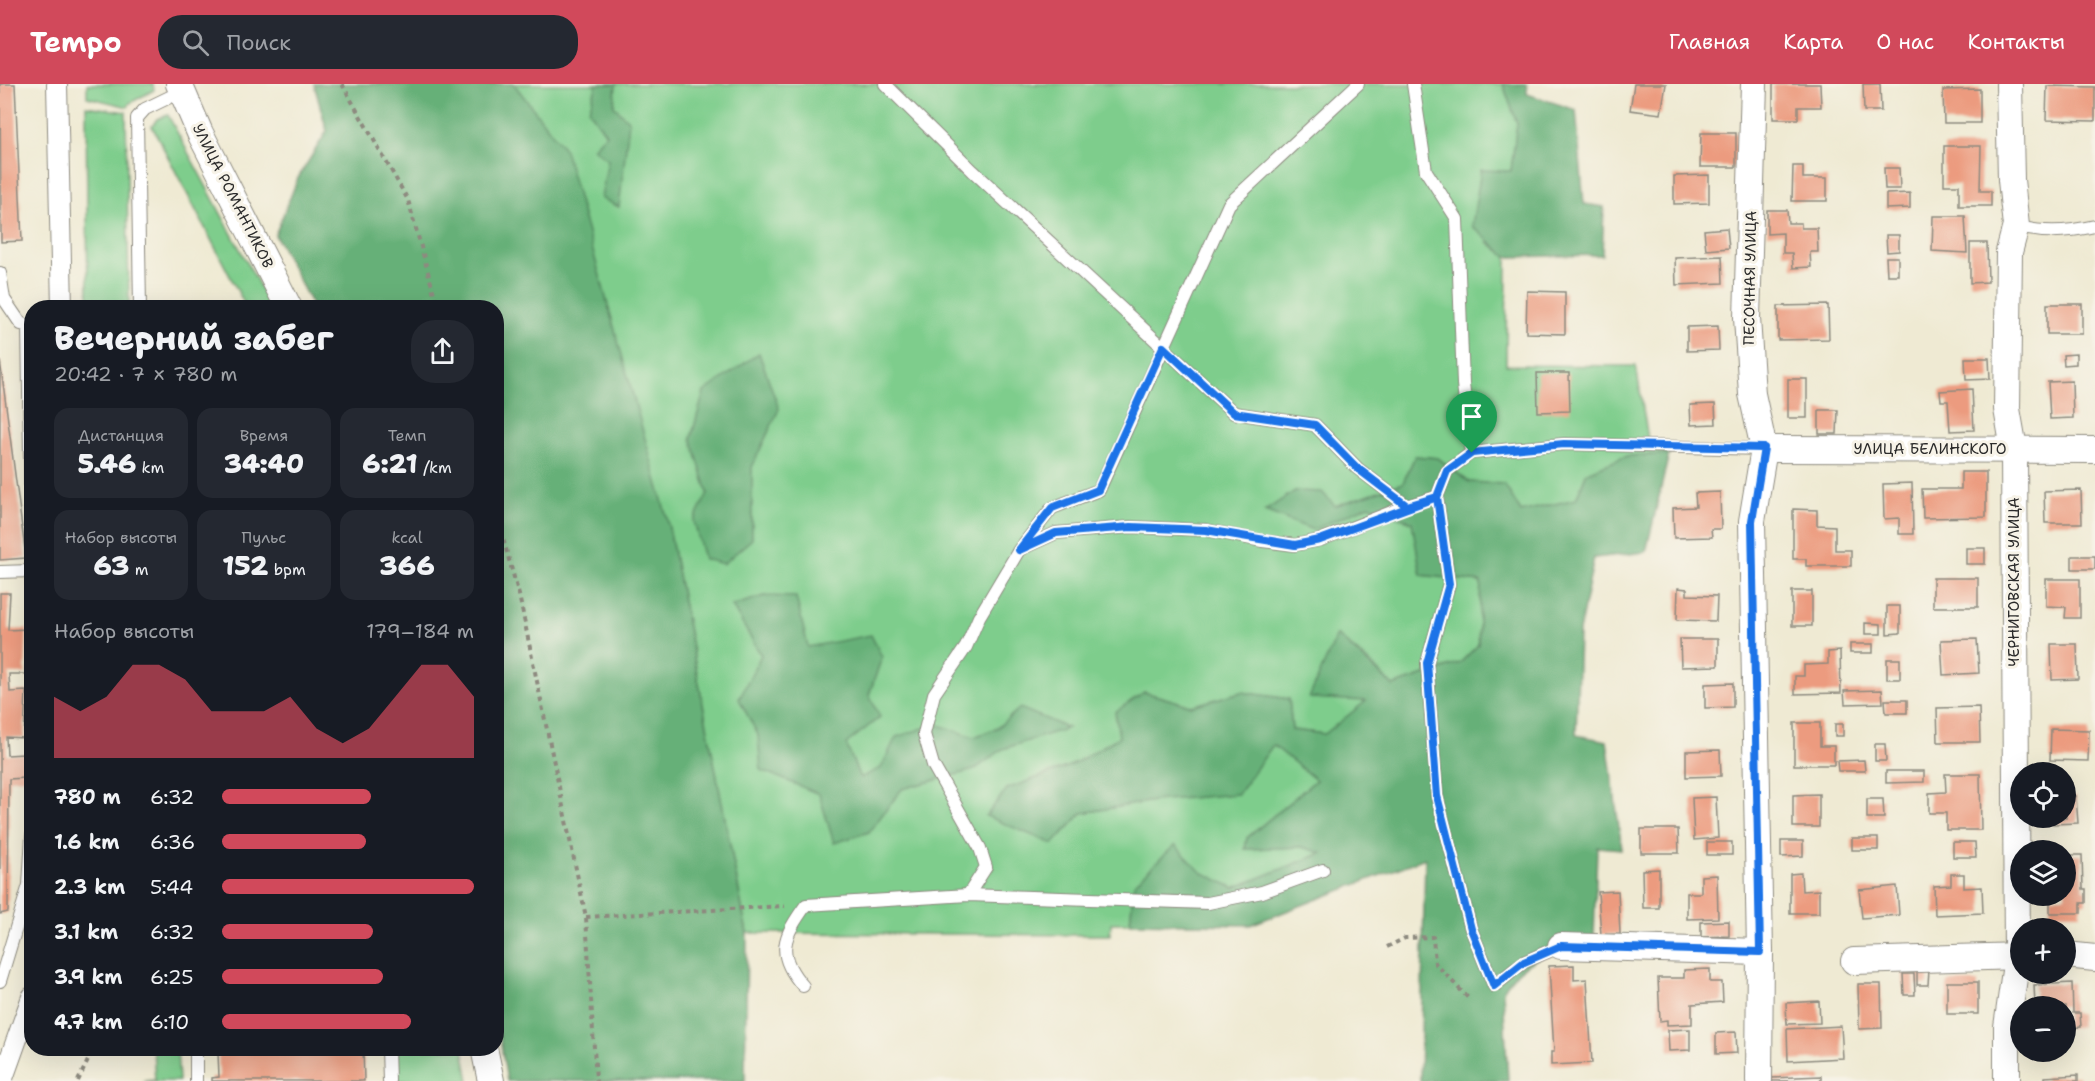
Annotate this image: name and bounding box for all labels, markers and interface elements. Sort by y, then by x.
search box [158,15,578,69]
text: Tempo [30,23,122,61]
icon: search [179,26,212,59]
text: Поиск [227,28,291,57]
text: Главная [1669,28,1750,56]
text: Карта [1783,28,1843,56]
text: О нас [1876,28,1934,56]
text: Контакты [1967,28,2065,56]
street label: УЛИЦА РОМАНТИКОВ [188,120,278,272]
street label: ПЕСОЧНАЯ УЛИЦА [1739,211,1761,345]
text: Вечерний забег [54,316,334,361]
button: share [411,320,474,383]
text: 20:42 · 7 × 780 m [54,361,238,387]
pin [1446,391,1497,453]
icon: arrive [1455,400,1488,433]
text: Дистанция [78,425,164,446]
text: Время [240,425,288,446]
text: Темп [388,425,426,446]
street label: УЛИЦА БЕЛИНСКОГО [1854,439,2007,459]
text: 5.46 [78,446,136,481]
text: 34:40 [224,446,304,481]
text: 6:21 [362,446,418,481]
text: km [136,457,164,478]
text: /km [418,457,452,478]
street label: ЧЕРНИГОВСКАЯ УЛИЦА [2004,497,2024,667]
text: Набор высоты [65,527,177,548]
text: Пульс [242,527,286,548]
text: kcal [391,527,423,548]
text: 63 [93,548,129,583]
text: 152 [222,548,268,583]
text: 366 [379,548,435,583]
text: m [129,559,149,580]
text: bpm [268,559,306,580]
text: Набор высоты [54,618,194,644]
text: 179–184 m [366,618,474,644]
map controls [2010,762,2076,1062]
button: locate [2010,762,2076,828]
text: 780 m [54,784,121,810]
text: 6:32 [150,784,194,810]
text: 1.6 km [54,829,120,855]
text: 6:36 [150,829,195,855]
button: layers [2010,840,2076,906]
text: 2.3 km [54,874,125,900]
text: 5:44 [150,874,193,900]
button: + [2010,918,2076,984]
text: 3.1 km [54,919,118,945]
text: 6:32 [150,919,194,945]
text: 3.9 km [54,964,123,990]
text: 6:25 [150,964,194,990]
button: − [2010,996,2076,1062]
text: 4.7 km [54,1009,122,1035]
text: 6:10 [150,1009,189,1035]

